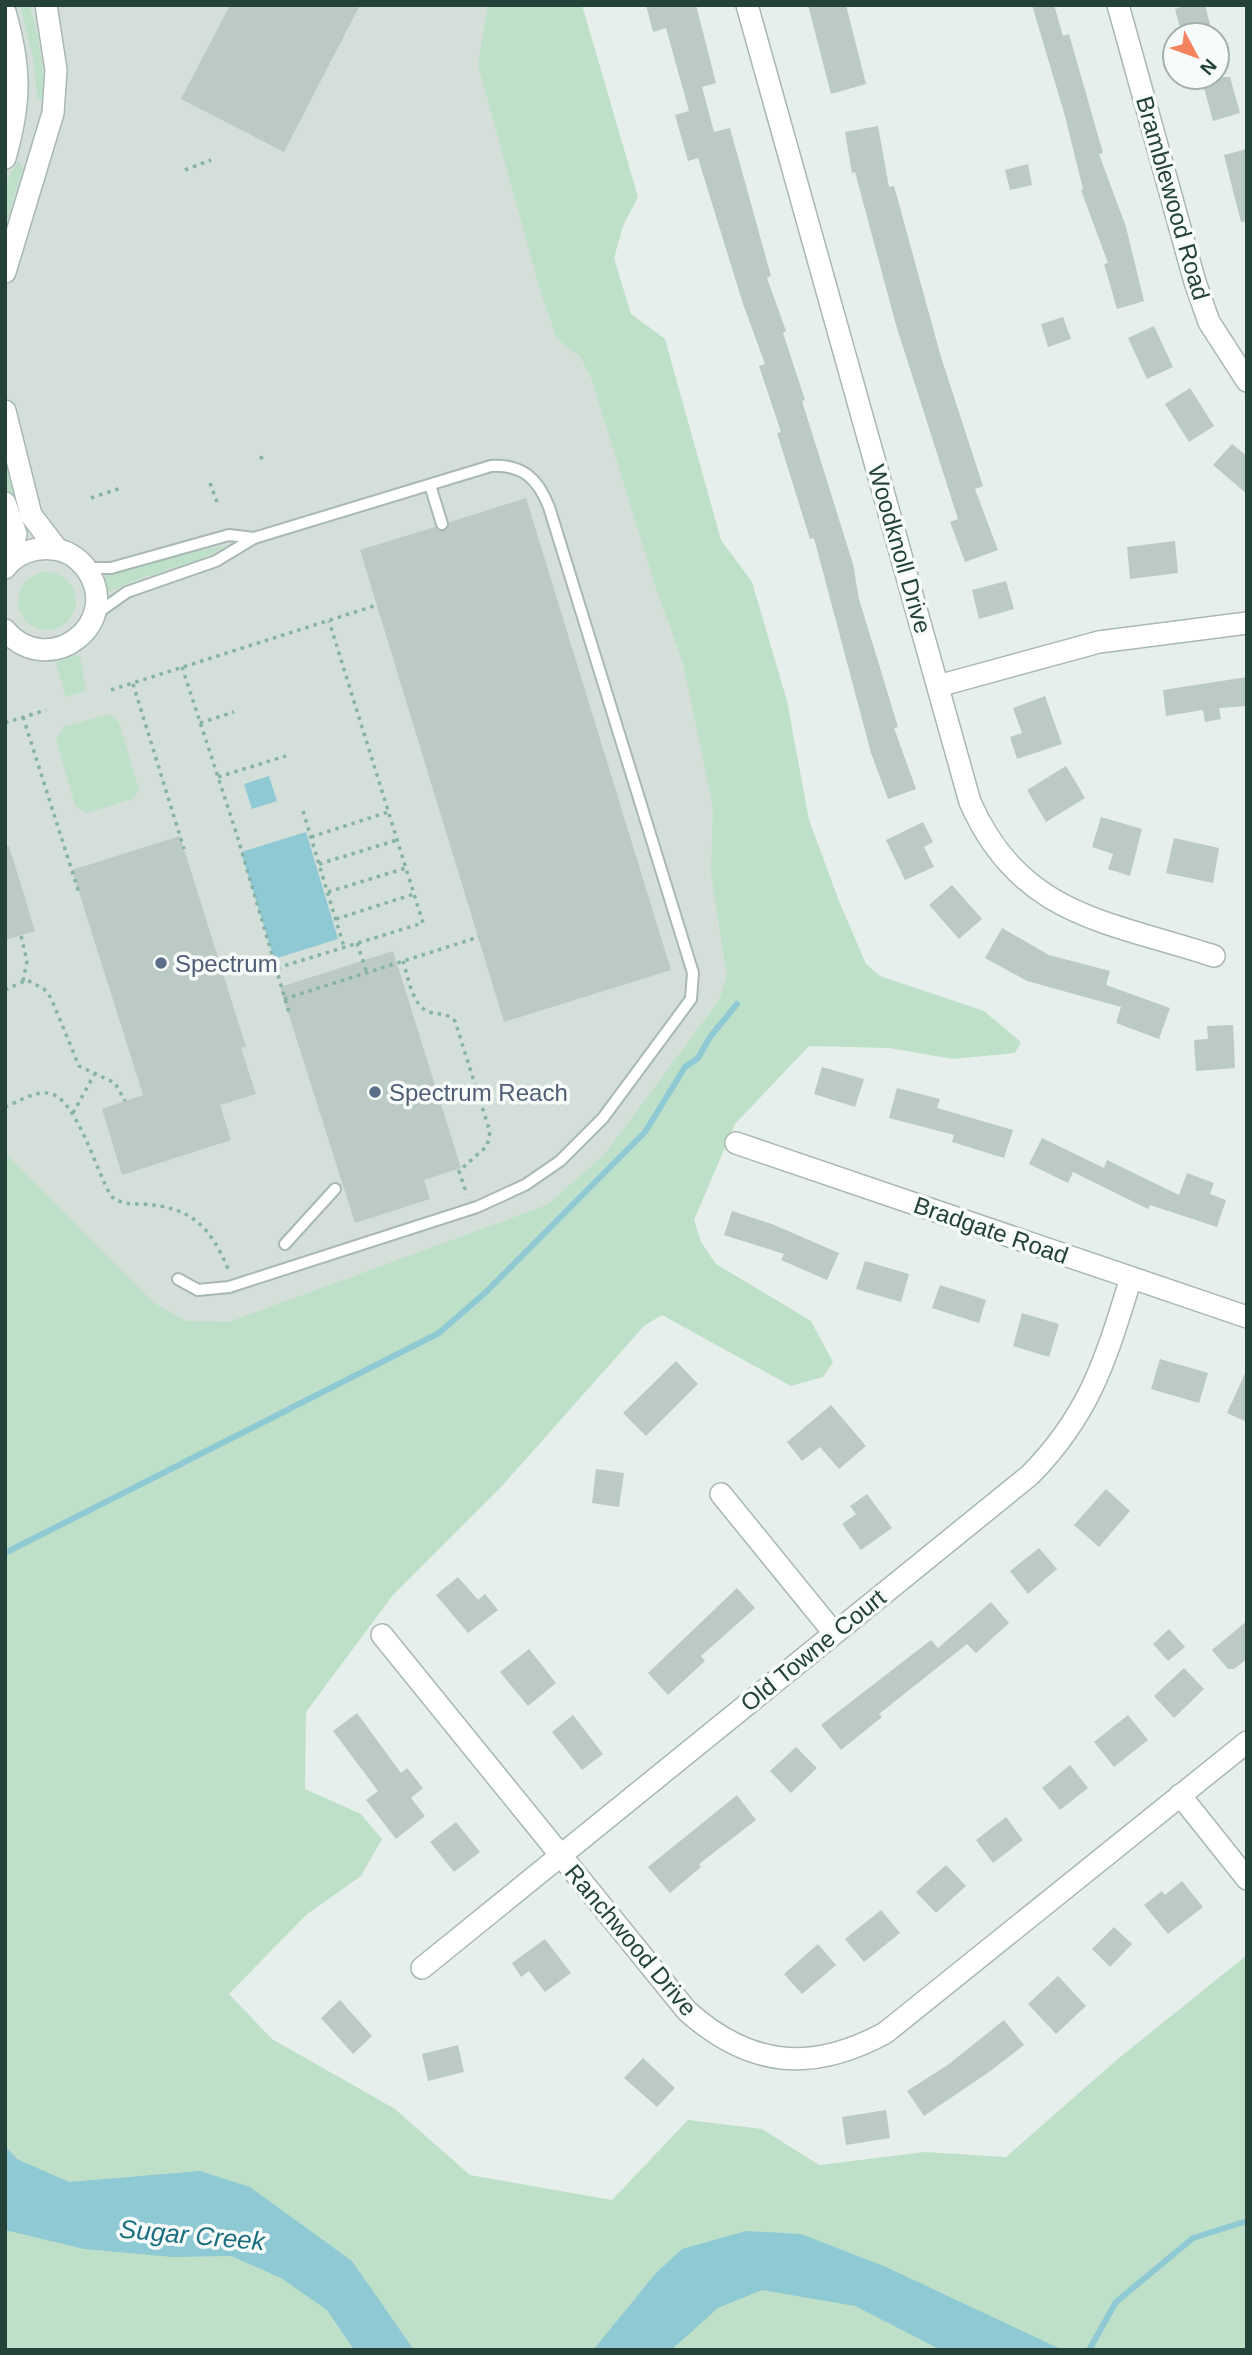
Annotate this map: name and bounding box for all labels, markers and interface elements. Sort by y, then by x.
north arrow [1161,21,1231,91]
text: N [1196,55,1221,79]
street label: Bramblewood Road [1131,93,1215,303]
street label: Woodknoll Drive [863,462,937,636]
place label: Spectrum [175,950,278,977]
marker: Spectrum [153,955,169,971]
place label: Spectrum Reach [389,1079,568,1106]
marker: Spectrum Reach [367,1084,383,1100]
street label: Bradgate Road [910,1191,1072,1269]
street label: Old Towne Court [735,1583,891,1717]
street label: Ranchwood Drive [560,1859,702,2021]
water label: Sugar Creek [118,2214,268,2256]

